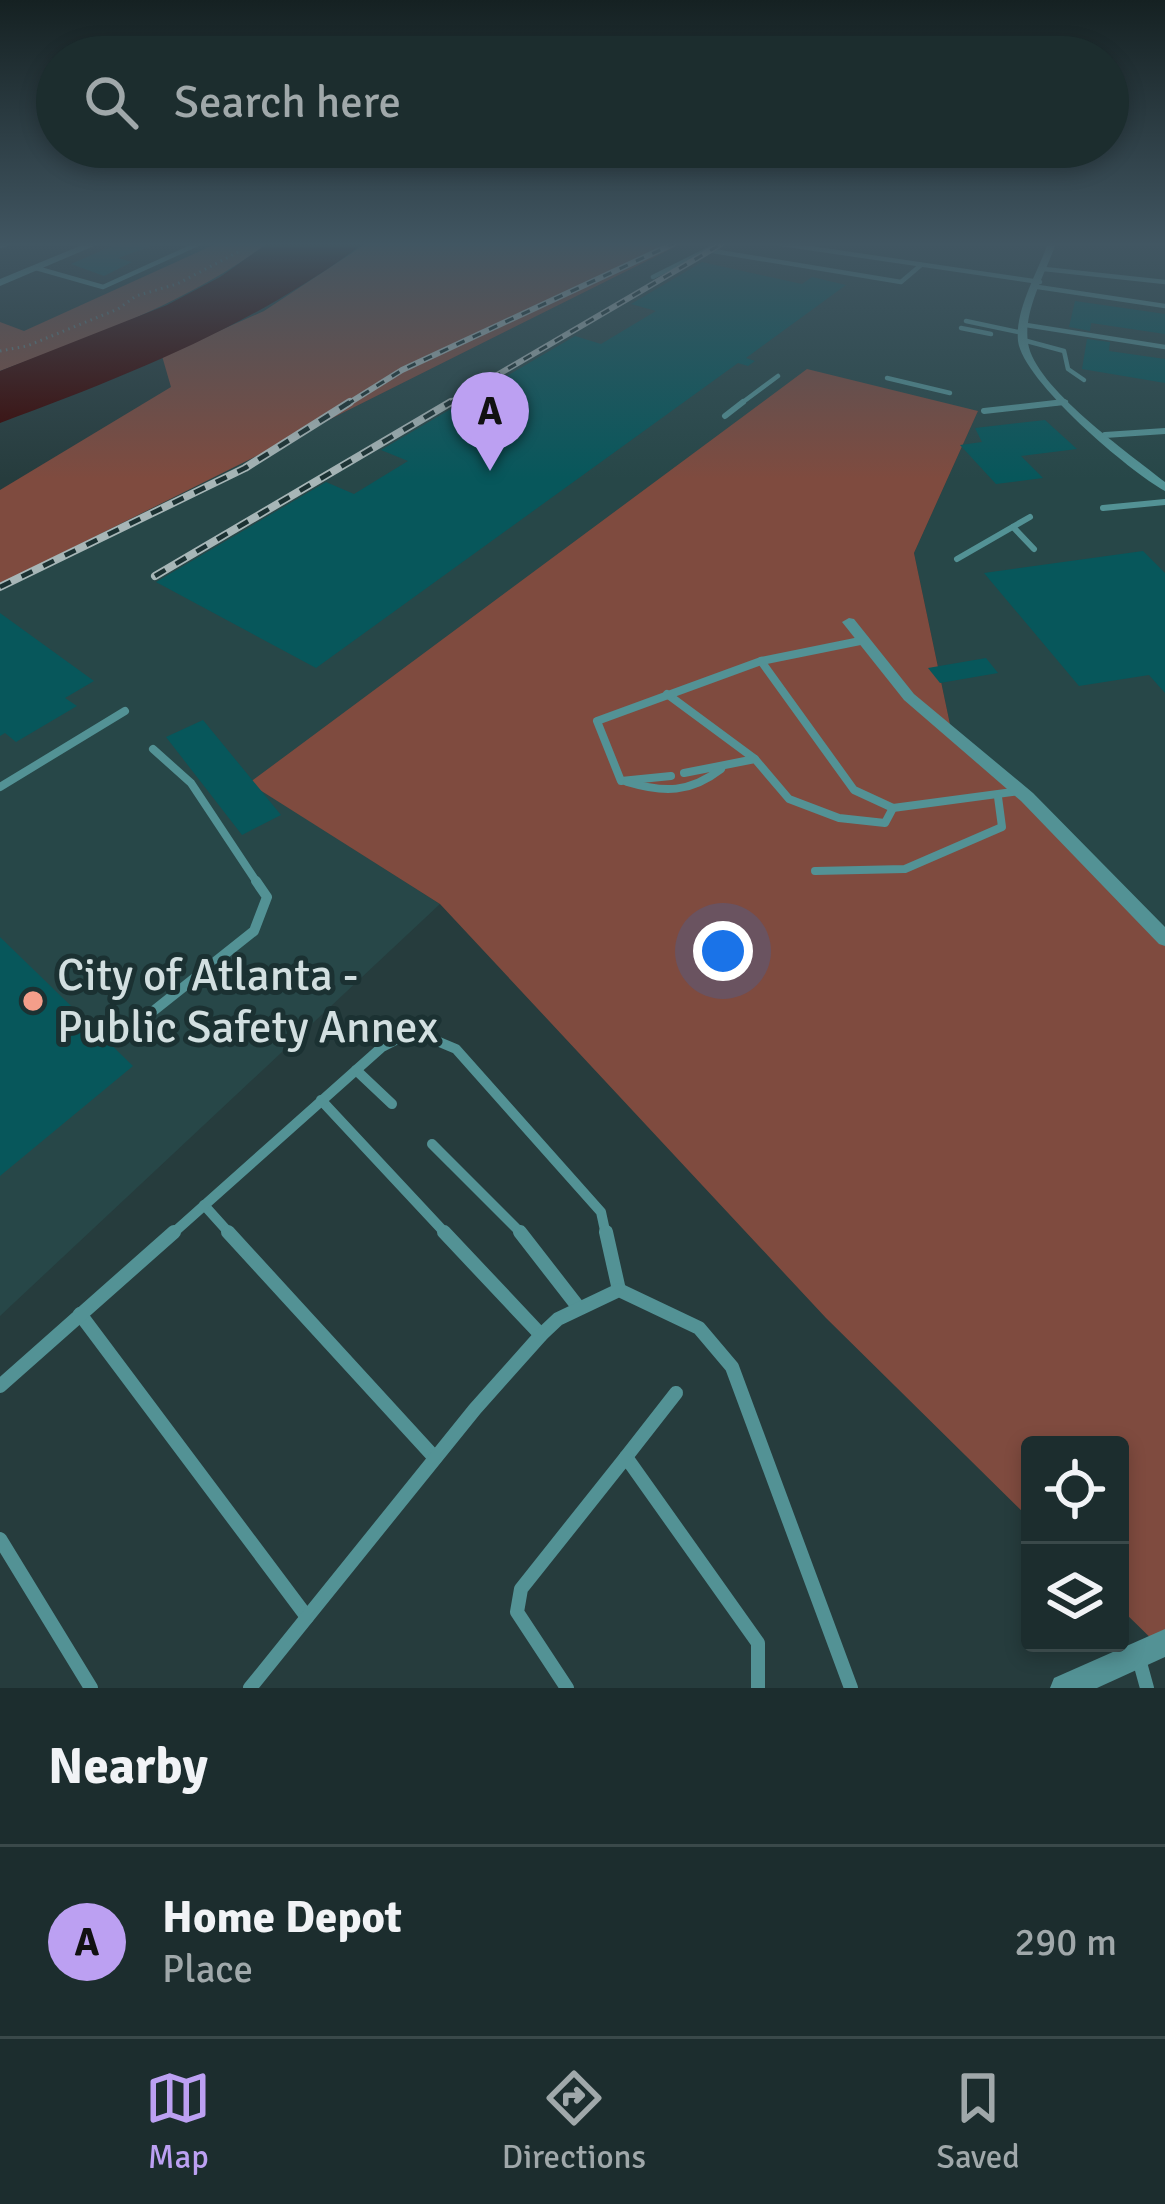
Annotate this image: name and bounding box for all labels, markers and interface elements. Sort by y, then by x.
search box [36,36,1129,168]
icon: search [78,69,144,135]
text: Search here [174,75,401,130]
pin: A [451,372,529,471]
your location [693,921,753,981]
place label: City of Atlanta - Public Safety Annex [57,948,439,1055]
marker: City of Atlanta - Public Safety Annex [20,988,46,1014]
map controls [1021,1436,1129,1652]
button: locate [1021,1436,1129,1544]
button: layers [1021,1544,1129,1652]
text: Nearby [48,1735,208,1798]
text: Home Depot [162,1890,402,1945]
text: A [75,1918,99,1966]
text: 290 m [1014,1918,1117,1966]
text: Place [162,1945,253,1993]
tab: Map [145,2065,211,2178]
tab: Directions [502,2065,646,2178]
tab: Saved [937,2065,1020,2178]

